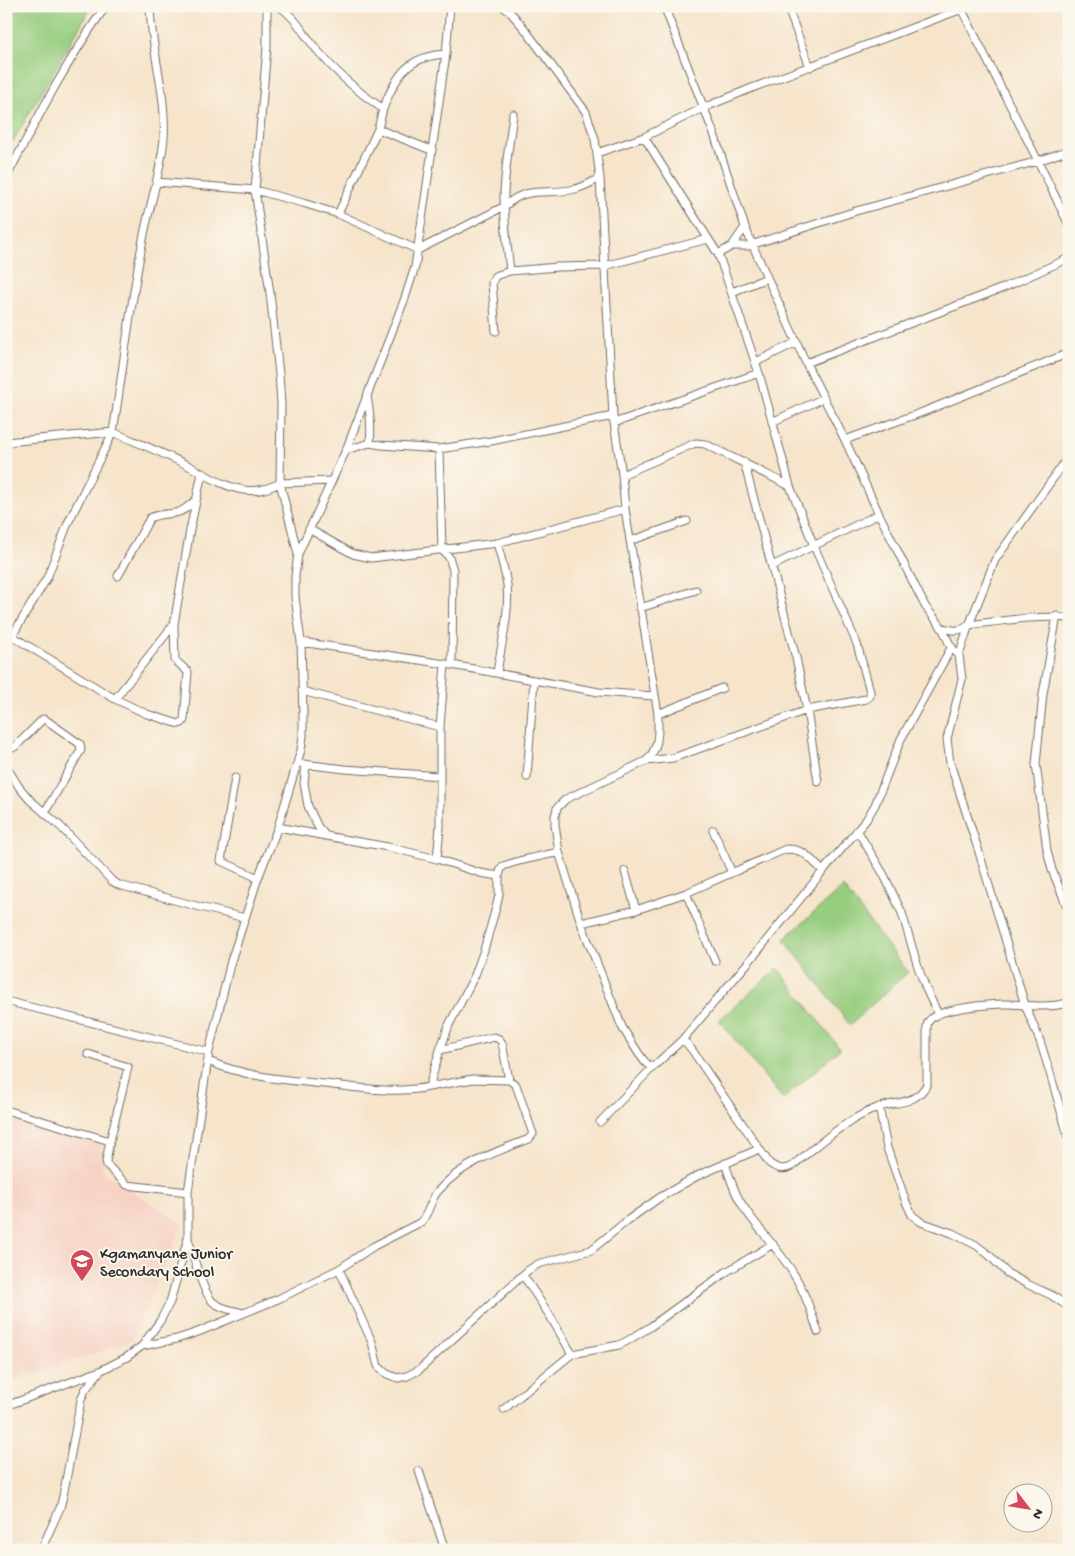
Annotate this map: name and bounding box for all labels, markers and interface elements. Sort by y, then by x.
place label: Kgamanyane Junior Secondary School [100,1246,233,1283]
school or university icon: Kgamanyane Junior Secondary School [69,1248,95,1282]
north arrow [1002,1484,1052,1534]
text: N [1027,1505,1047,1522]

